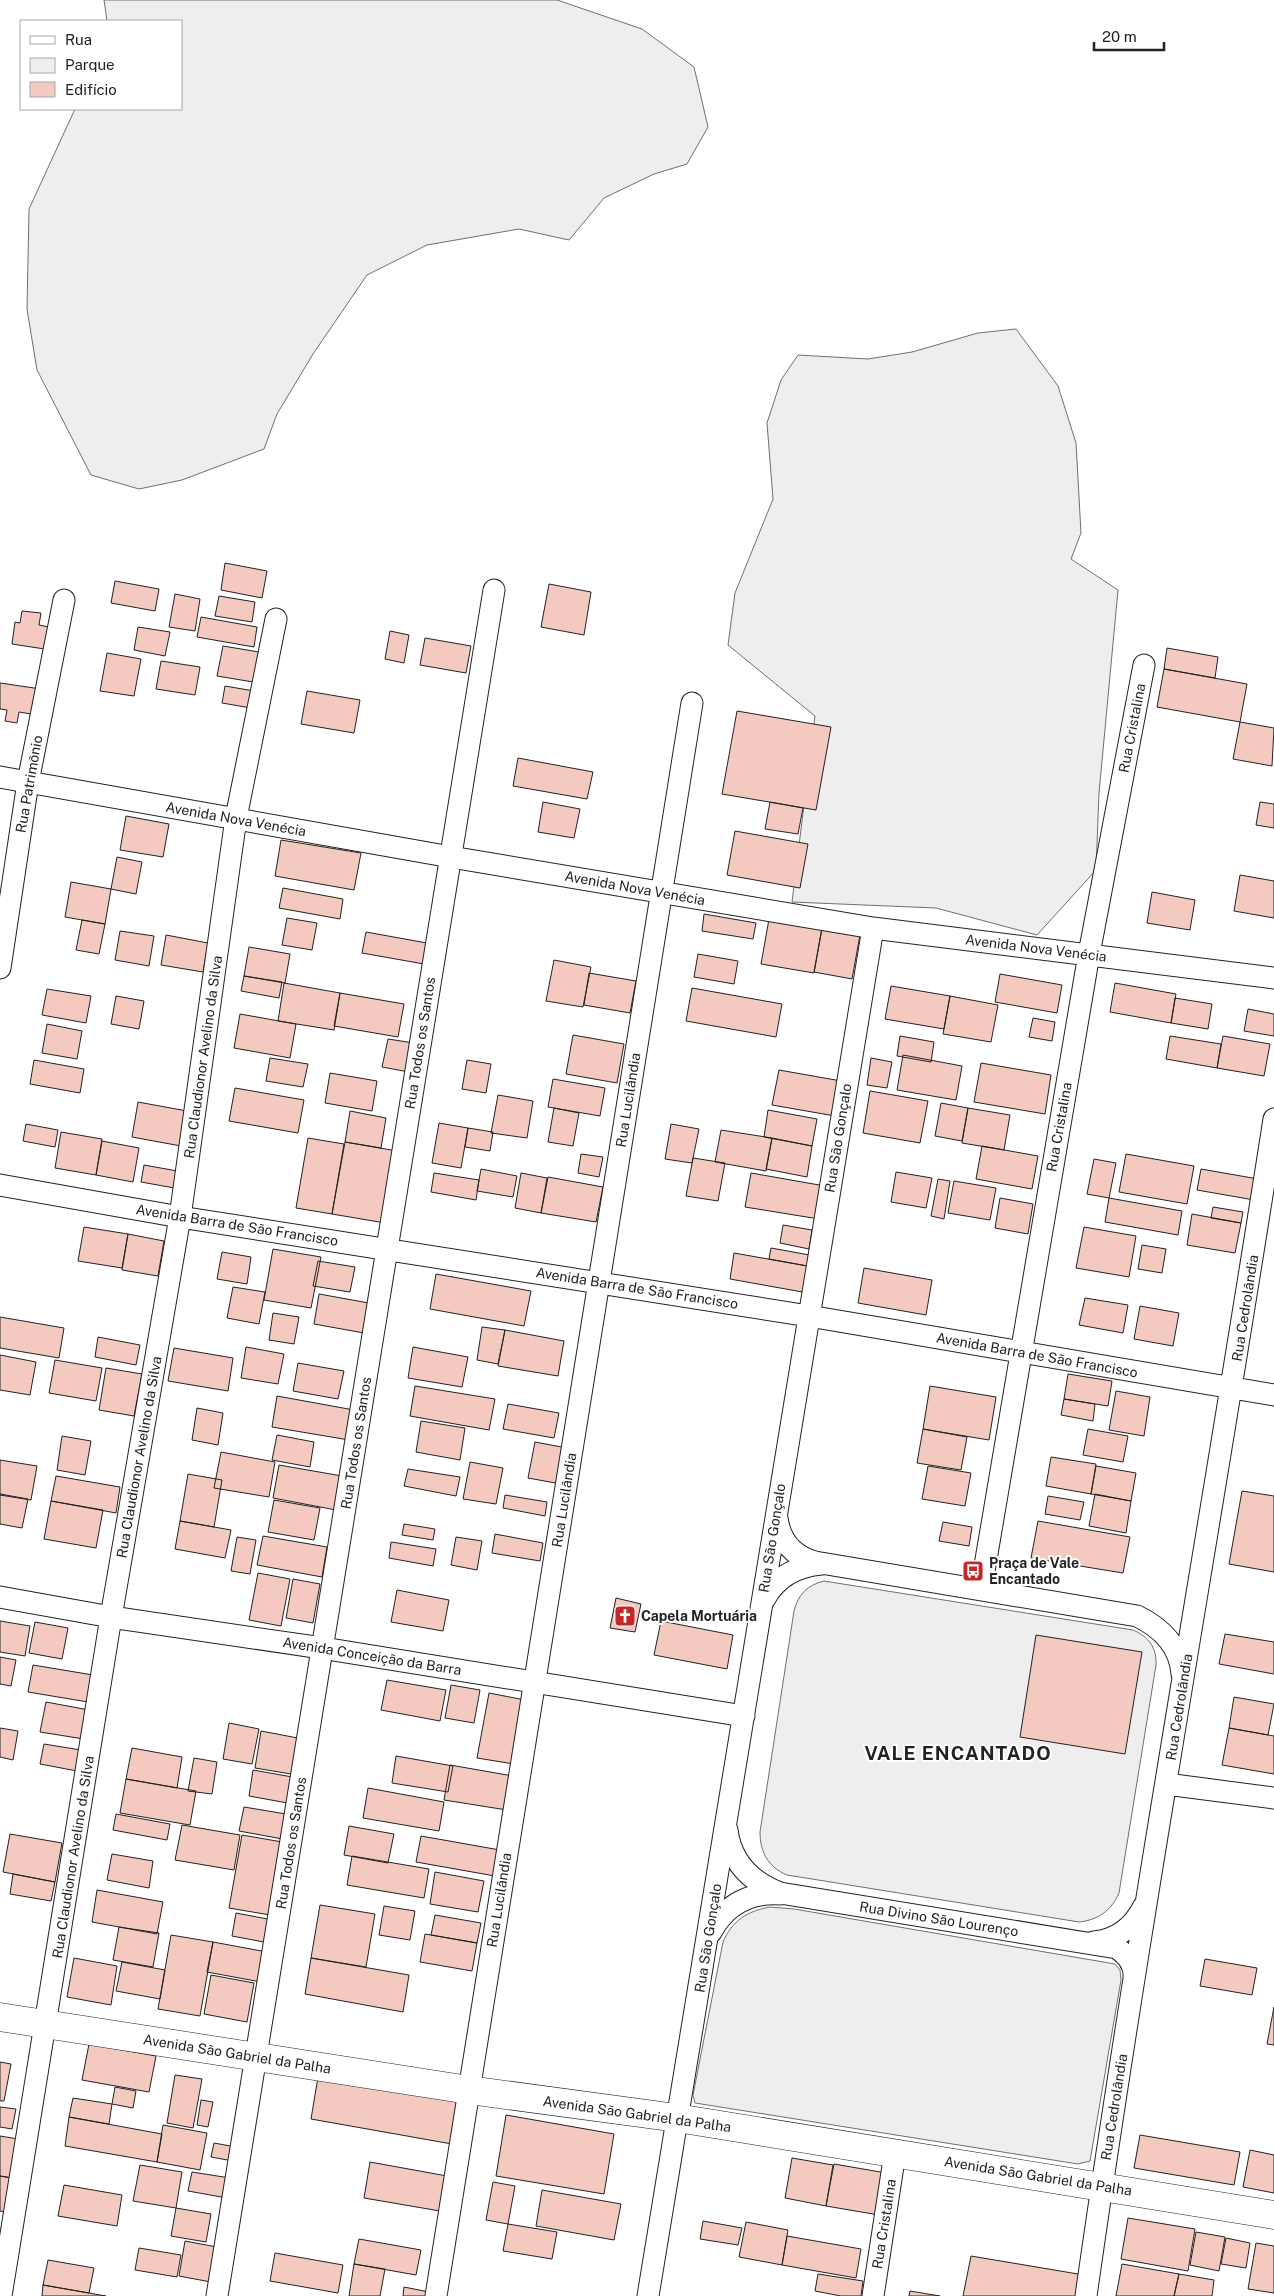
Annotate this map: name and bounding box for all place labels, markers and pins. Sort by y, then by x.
place label: Praça de Vale Encantado [989,1555,1079,1587]
bus stop icon: Praça de Vale Encantado [961,1559,985,1583]
church icon: Capela Mortuária [613,1604,637,1628]
place label: Capela Mortuária [641,1608,757,1624]

